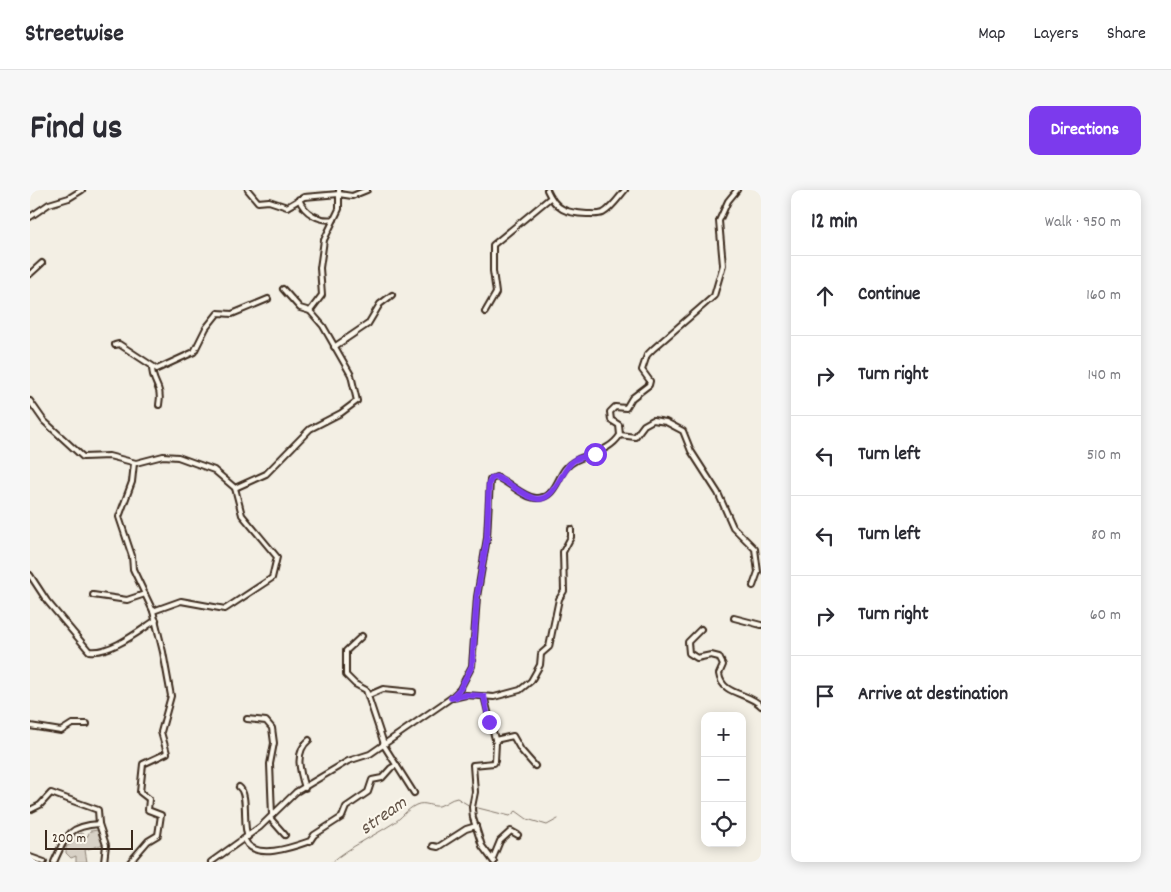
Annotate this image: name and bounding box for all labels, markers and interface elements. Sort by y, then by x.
text: Streetwise [25,18,124,52]
text: Map [978,22,1005,47]
text: Layers [1033,22,1079,47]
text: Share [1107,22,1146,47]
text: Find us [30,105,122,155]
button: Directions [1029,106,1141,155]
text: 12 min [811,208,858,238]
text: Walk · 950 m [1045,211,1121,234]
icon: ahead [811,282,839,310]
text: Continue [858,282,920,309]
text: 160 m [1086,284,1121,307]
icon: right [811,362,839,390]
text: Turn right [858,362,929,389]
text: 140 m [1087,364,1121,387]
icon: left [811,442,839,470]
text: Turn left [858,442,921,469]
route start [584,443,607,466]
text: 510 m [1087,444,1121,467]
icon: left [811,522,839,550]
text: Turn left [858,522,921,549]
text: 80 m [1091,524,1121,547]
icon: right [811,602,839,630]
text: Turn right [858,602,929,629]
text: 60 m [1090,604,1121,627]
icon: arrive [811,682,839,710]
text: Arrive at destination [858,682,1008,709]
route end [478,711,501,734]
map controls [701,712,746,847]
button: + [701,712,746,757]
button: − [701,757,746,802]
water label: stream [355,790,414,843]
button: locate [701,802,746,847]
scale bar [45,827,132,850]
text: 200 m [52,829,86,849]

